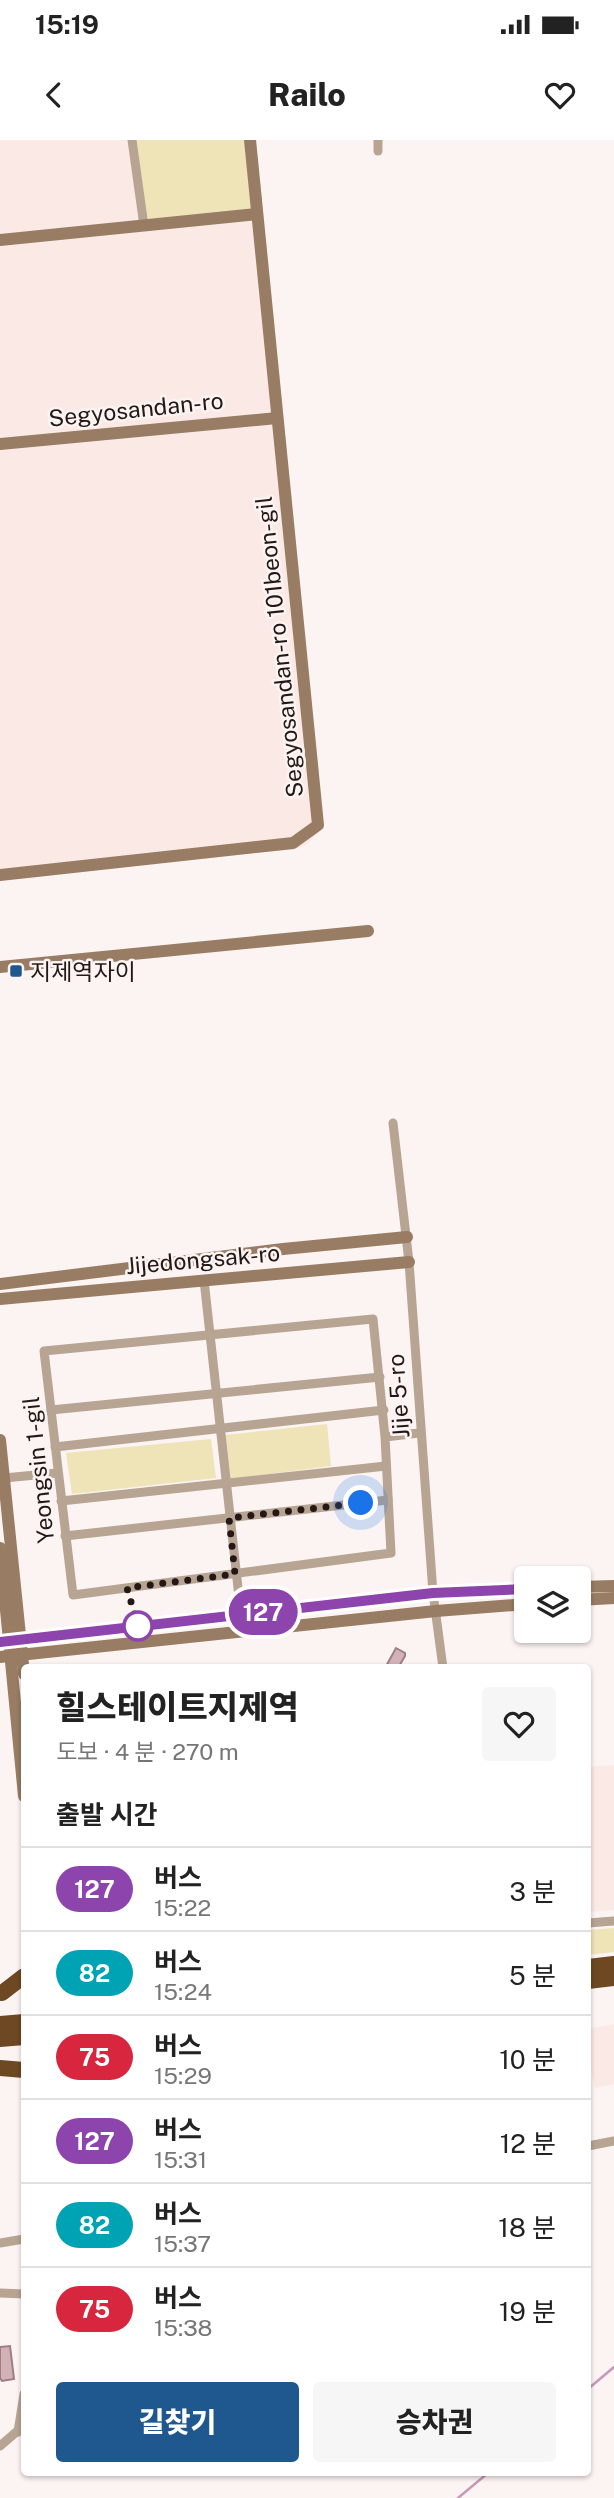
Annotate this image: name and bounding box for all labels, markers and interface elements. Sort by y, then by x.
text: 15:19 [35,9,99,40]
icon: back [35,76,73,114]
text: Railo [268,76,346,113]
icon: heart [541,76,579,114]
street label: Segyosandan-ro [47,386,225,432]
street label: Segyosandan-ro 101beon-gil [250,495,308,799]
place label: 지제역자이 [30,958,136,985]
marker: 지제역자이 [8,963,24,979]
street label: Jijedongsak-ro [125,1239,281,1279]
street label: Jije 5-ro [382,1353,414,1439]
street label: Yeongsin 1-gil [17,1395,59,1545]
your location [343,1485,378,1520]
map controls [514,1566,591,1643]
button: layers [514,1566,591,1643]
line badge: 127 [223,1589,303,1635]
text: 127 [243,1598,283,1626]
unlabelled marker [123,1611,153,1641]
button: heart [482,1687,556,1761]
text: 힐스테이트지제역 [56,1688,299,1726]
text: 도보 · 4 분 · 270 m [56,1738,239,1765]
text: 출발 시간 [56,1799,158,1830]
text: 버스 [154,1862,202,1893]
text: 127 [74,1875,115,1903]
text: 3 분 [509,1876,556,1907]
text: 15:22 [154,1894,211,1921]
text: 버스 [154,1946,202,1977]
text: 82 [79,1959,110,1987]
text: 5 분 [509,1960,556,1991]
text: 15:24 [154,1978,212,2005]
text: 버스 [154,2030,202,2061]
text: 75 [79,2043,110,2071]
text: 10 분 [499,2044,556,2075]
text: 15:29 [154,2062,212,2089]
text: 버스 [154,2114,202,2145]
text: 127 [74,2127,115,2155]
text: 12 분 [500,2128,556,2159]
text: 15:31 [154,2146,207,2173]
text: 버스 [154,2198,202,2229]
text: 82 [79,2211,110,2239]
text: 18 분 [498,2212,556,2243]
text: 15:37 [154,2230,211,2257]
text: 버스 [154,2282,202,2313]
text: 75 [79,2295,110,2323]
text: 19 분 [499,2296,556,2327]
text: 15:38 [154,2314,213,2341]
button: 길찾기 [56,2382,299,2462]
button: 승차권 [313,2382,556,2462]

